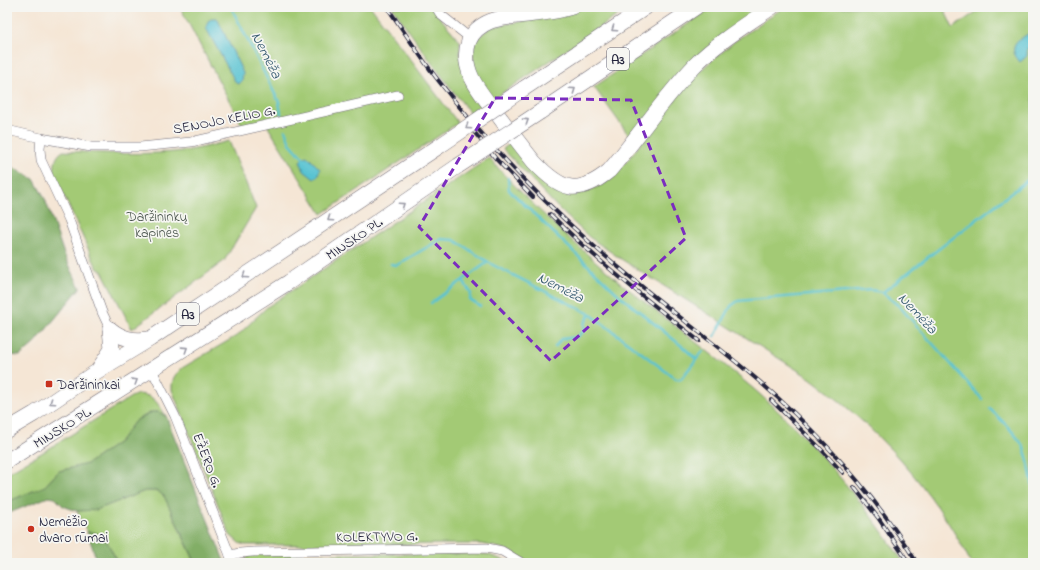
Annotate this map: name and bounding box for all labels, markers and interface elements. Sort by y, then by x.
one-way arrow [611,24,618,32]
water label: Nemėža [245,28,288,83]
road number: A3 [607,48,629,70]
one-way arrow [568,88,575,95]
street label: SENOJO KELIO G. [171,100,277,141]
one-way arrow [522,119,529,126]
one-way arrow [465,122,472,130]
one-way arrow [398,202,405,210]
park label: Daržininkų kapinės [126,207,188,244]
street label: MINSKO PL. [322,212,388,266]
one-way arrow [328,214,335,221]
water label: Nemėža [533,267,588,309]
one-way arrow [242,271,249,279]
water label: Nemėža [892,288,943,340]
road number: A3 [177,303,199,325]
one-way arrow [181,346,188,354]
place label: Daržininkai [56,375,120,396]
one-way arrow [131,378,138,386]
marker: Daržininkai [44,379,54,389]
one-way arrow [49,397,56,404]
street label: MINSKO PL. [30,402,96,454]
street label: EŽERO G. [187,430,227,491]
place label: Nemėžio dvaro rūmai [39,512,108,549]
marker: Nemėžio dvaro rūmai [26,524,36,534]
street label: KOLEKTYVO G. [336,526,418,549]

